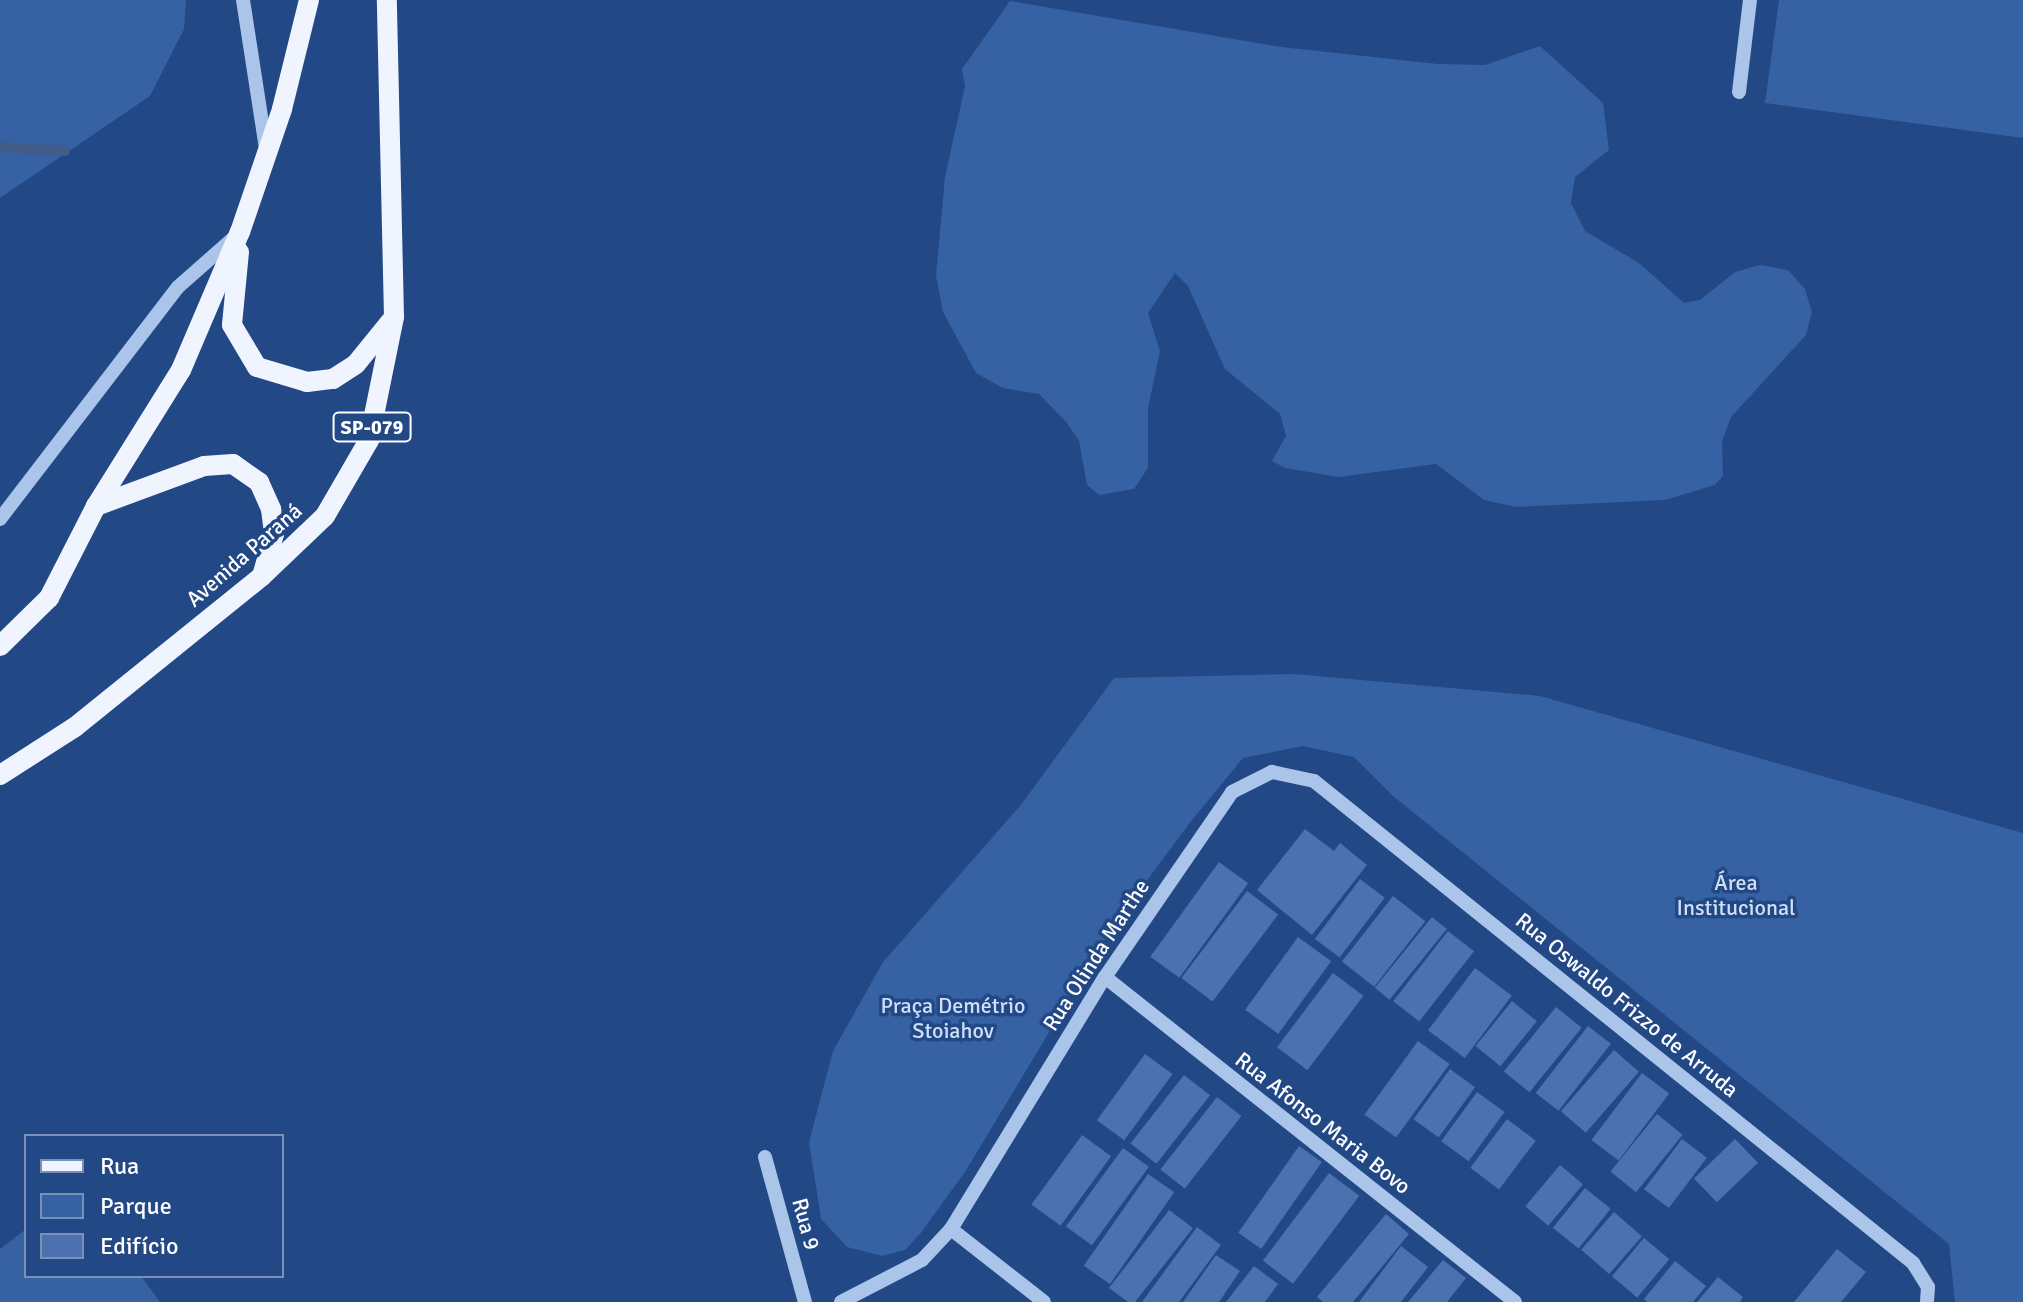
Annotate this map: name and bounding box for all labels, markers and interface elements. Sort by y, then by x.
road number: SP-079 [332,411,412,443]
street label: Avenida Paraná [181,498,307,612]
park label: Área Institucional [1676,869,1796,920]
street label: Rua Olinda Marthe [1037,874,1155,1036]
street label: Rua Oswaldo Frizzo de Arruda [1510,907,1744,1103]
park label: Praça Demétrio Stoiahov [881,992,1025,1044]
street label: Rua Afonso Maria Bovo [1230,1046,1416,1200]
legend [24,1134,284,1278]
text: Rua [100,1151,139,1181]
text: Parque [100,1191,172,1221]
street label: Rua 9 [786,1195,826,1253]
text: Edifício [100,1231,178,1261]

